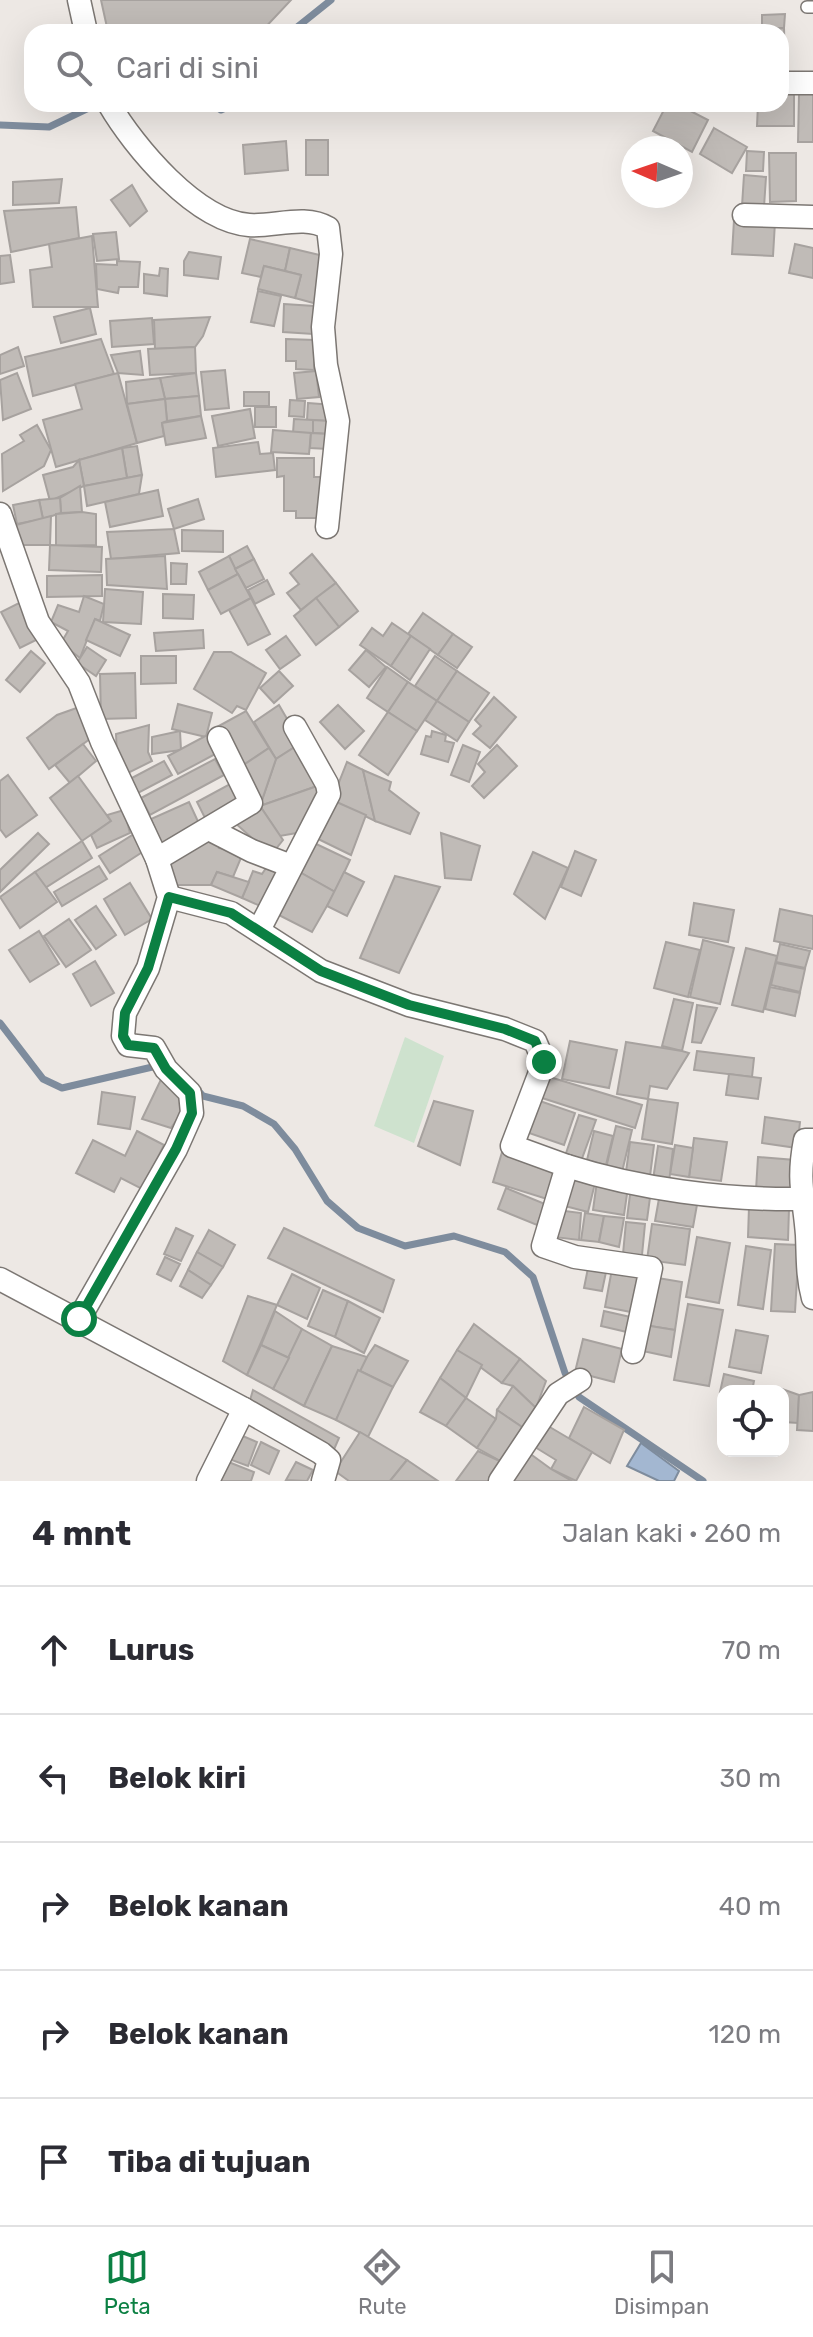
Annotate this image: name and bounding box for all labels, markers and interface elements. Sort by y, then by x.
search box [24,24,789,112]
icon: search [52,46,96,90]
text: Cari di sini [116,50,259,86]
north arrow [621,136,693,208]
route end [526,1044,562,1080]
route start [61,1301,97,1337]
map controls [717,1385,789,1457]
button: locate [717,1385,789,1457]
text: 4 mnt [32,1513,131,1554]
text: Jalan kaki · 260 m [562,1518,781,1549]
icon: ahead [32,1628,76,1672]
text: Lurus [108,1632,194,1668]
text: 70 m [722,1635,781,1666]
icon: left [32,1756,76,1800]
text: Belok kiri [108,1760,246,1796]
text: 30 m [719,1763,781,1794]
icon: right [32,1884,76,1928]
text: Belok kanan [108,1888,289,1924]
text: 40 m [719,1891,781,1922]
icon: right [32,2012,76,2056]
text: Belok kanan [108,2016,289,2052]
text: 120 m [709,2019,781,2050]
icon: arrive [32,2140,76,2184]
text: Tiba di tujuan [108,2144,310,2180]
tab: Peta [104,2245,151,2320]
tab: Rute [358,2245,407,2320]
tab: Disimpan [614,2245,709,2320]

